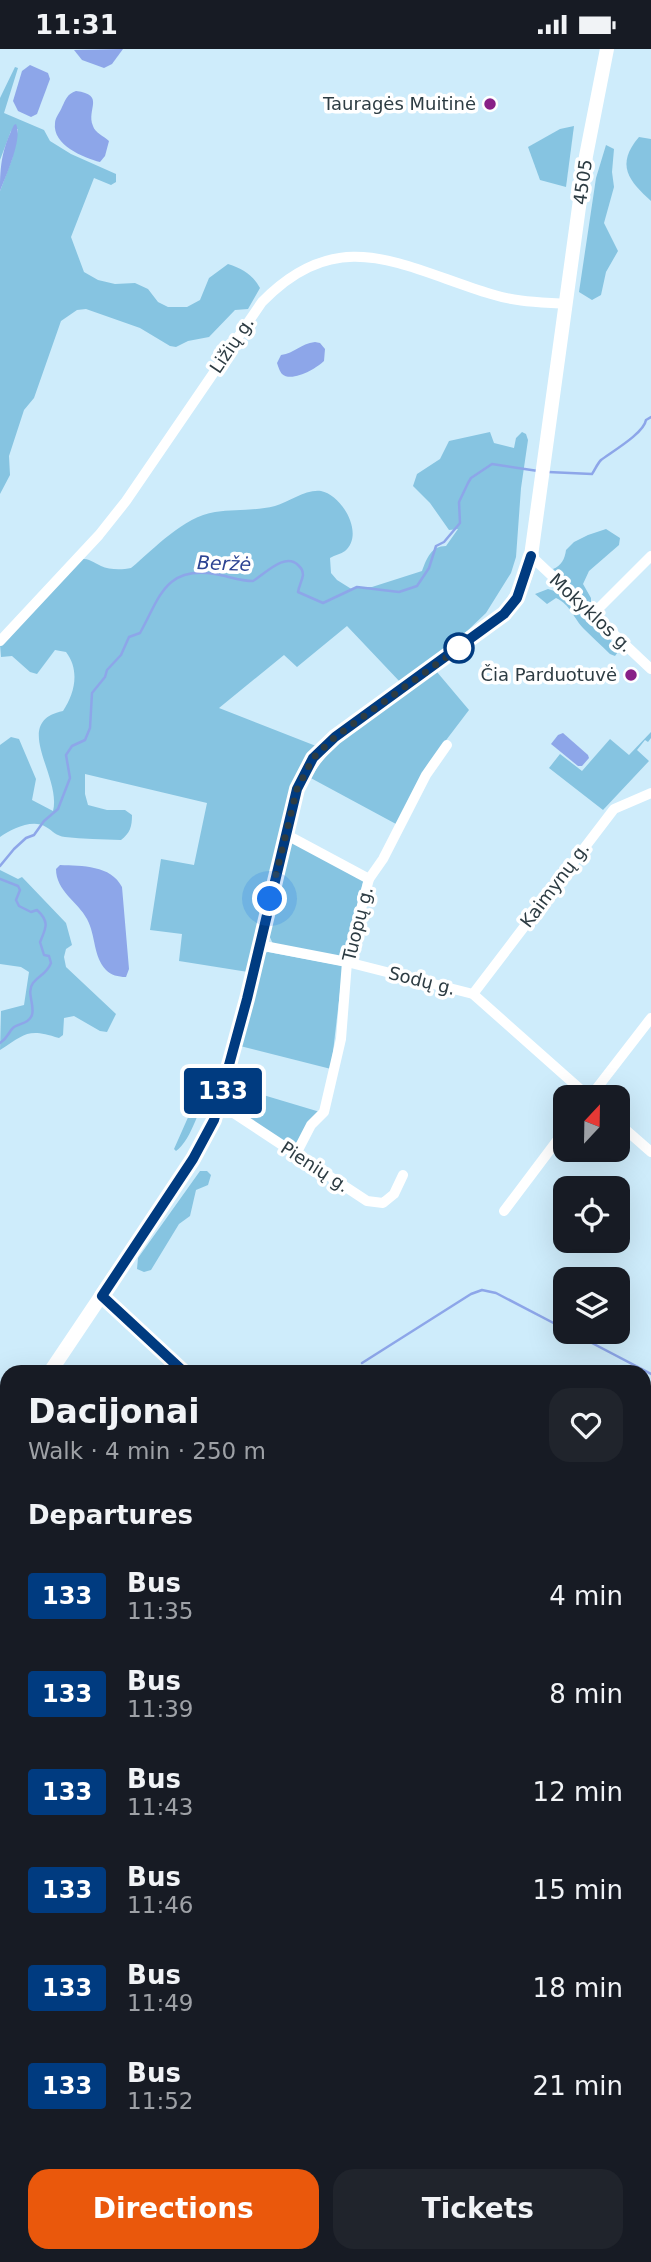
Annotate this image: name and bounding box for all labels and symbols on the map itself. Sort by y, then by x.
place label: Tauragės Muitinė [322,93,476,114]
marker: Tauragės Muitinė [482,96,498,112]
street label: 4505 [569,158,596,206]
street label: Ližių g. [205,312,258,377]
water label: Beržė [197,551,251,575]
street label: Mokyklos g. [546,569,637,656]
unlabelled marker [444,633,474,663]
place label: Čia Parduotuvė [480,664,617,685]
marker: Čia Parduotuvė [623,667,639,683]
street label: Kaimynų g. [516,838,593,932]
your location [252,881,287,916]
street label: Tuopų g. [338,884,377,964]
street label: Sodų g. [387,962,458,999]
line badge: 133 [183,1068,263,1114]
north arrow [553,1085,630,1162]
street label: Pienių g. [277,1137,353,1196]

